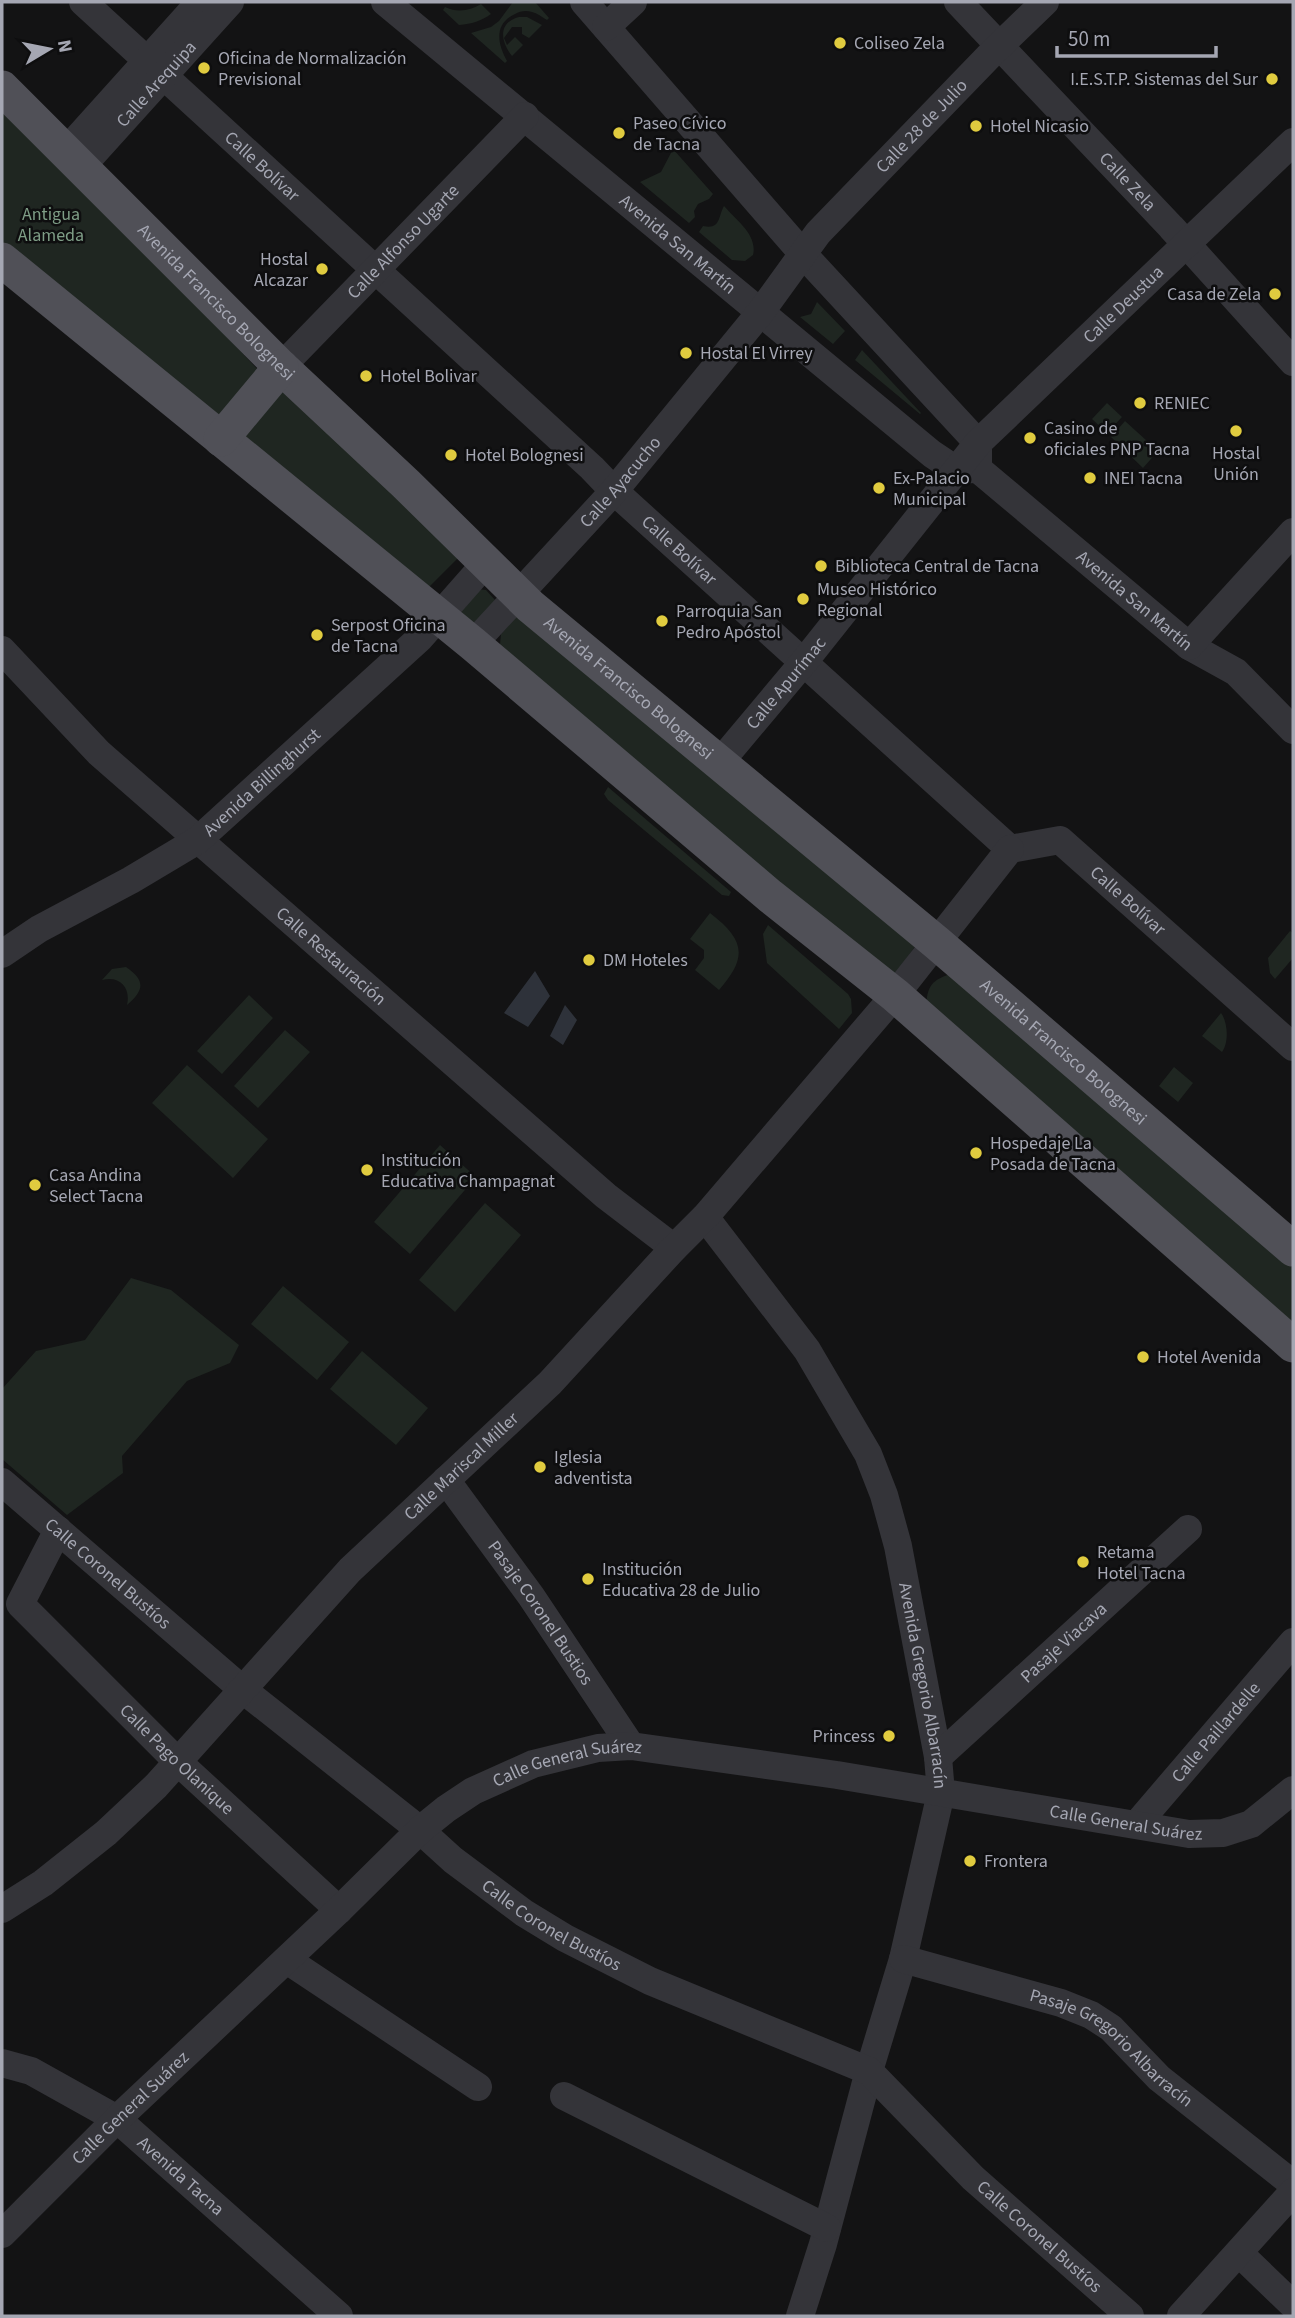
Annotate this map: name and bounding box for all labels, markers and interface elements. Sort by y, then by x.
north arrow [14,14,84,84]
scale bar [1057,14,1216,58]
text: 50 m [1068,24,1110,54]
place label: Coliseo Zela [854,31,945,56]
street label: Calle Arequipa [110,35,202,133]
marker: Coliseo Zela [832,35,848,51]
text: N [50,38,79,55]
place label: Oficina de Normalización Previsional [218,46,407,92]
marker: Oficina de Normalización Previsional [196,60,212,76]
place label: I.E.S.T.P. Sistemas del Sur [1070,67,1259,92]
marker: I.E.S.T.P. Sistemas del Sur [1264,71,1280,87]
street label: Calle 28 de Julio [870,73,973,179]
place label: Paseo Cívico de Tacna [633,111,726,157]
place label: Hotel Nicasio [990,114,1089,139]
marker: Hotel Nicasio [968,118,984,134]
street label: Calle Bolívar [219,125,306,208]
marker: Paseo Cívico de Tacna [611,125,627,141]
street label: Calle Zela [1094,146,1162,216]
street label: Calle Alfonso Ugarte [341,178,465,305]
street label: Avenida San Martín [614,188,742,300]
park label: Antigua Alameda [18,202,84,248]
street label: Avenida Francisco Bolognesi [132,218,301,386]
place label: Hostal Alcazar [254,247,309,293]
street label: Calle Deustua [1077,260,1169,349]
marker: Hostal Alcazar [314,261,330,277]
place label: Casa de Zela [1167,282,1261,307]
marker: Casa de Zela [1267,286,1283,302]
place label: Hostal El Virrey [700,341,813,366]
marker: Hostal El Virrey [678,345,694,361]
place label: Hotel Bolivar [380,364,478,389]
marker: Hotel Bolivar [358,368,374,384]
place label: RENIEC [1154,391,1210,416]
marker: RENIEC [1132,395,1148,411]
place label: Casino de oficiales PNP Tacna [1044,416,1190,462]
marker: Hostal Unión [1228,423,1244,439]
marker: Casino de oficiales PNP Tacna [1022,430,1038,446]
street label: Calle Ayacucho [574,431,667,533]
place label: Hostal Unión [1212,441,1260,487]
place label: Hotel Bolognesi [465,443,584,468]
marker: Hotel Bolognesi [443,447,459,463]
place label: Ex-Palacio Municipal [893,466,970,512]
place label: INEI Tacna [1104,466,1183,491]
marker: INEI Tacna [1082,470,1098,486]
marker: Ex-Palacio Municipal [871,480,887,496]
street label: Calle Bolívar [636,509,723,591]
street label: Avenida San Martín [1071,544,1198,657]
place label: Biblioteca Central de Tacna [835,554,1039,579]
marker: Biblioteca Central de Tacna [813,558,829,574]
place label: Museo Histórico Regional [817,577,937,623]
marker: Museo Histórico Regional [795,591,811,607]
place label: Parroquia San Pedro Apóstol [676,599,782,645]
street label: Avenida Francisco Bolognesi [539,610,719,765]
place label: Serpost Oficina de Tacna [331,613,446,659]
marker: Parroquia San Pedro Apóstol [654,613,670,629]
marker: Serpost Oficina de Tacna [309,627,325,643]
street label: Calle Apurímac [740,631,832,735]
street label: Avenida Billinghurst [198,722,326,842]
street label: Calle Bolívar [1085,860,1172,942]
street label: Calle Restauración [271,901,392,1011]
place label: DM Hoteles [603,948,688,973]
marker: DM Hoteles [581,952,597,968]
street label: Avenida Francisco Bolognesi [975,973,1153,1131]
place label: Hospedaje La Posada de Tacna [990,1131,1116,1177]
marker: Hospedaje La Posada de Tacna [968,1145,984,1161]
place label: Institución Educativa Champagnat [381,1148,555,1194]
marker: Institución Educativa Champagnat [359,1162,375,1178]
place label: Casa Andina Select Tacna [49,1163,143,1209]
marker: Casa Andina Select Tacna [27,1177,43,1193]
place label: Hotel Avenida [1157,1345,1261,1370]
marker: Hotel Avenida [1135,1349,1151,1365]
street label: Calle Mariscal Miller [398,1406,524,1526]
place label: Iglesia adventista [554,1445,633,1491]
marker: Iglesia adventista [532,1459,548,1475]
street label: Calle Coronel Bustíos [40,1512,177,1635]
street label: Pasaje Coronel Bustios [482,1535,599,1690]
place label: Retama Hotel Tacna [1097,1540,1186,1586]
marker: Retama Hotel Tacna [1075,1554,1091,1570]
place label: Institución Educativa 28 de Julio [602,1557,760,1603]
marker: Institución Educativa 28 de Julio [580,1571,596,1587]
street label: Avenida Gregorio Albarracín [893,1580,953,1790]
street label: Pasaje Viacava [1015,1596,1112,1688]
street label: Calle Paillardelle [1165,1676,1266,1788]
street label: Calle Pago Olanique [114,1698,240,1820]
place label: Princess [812,1724,875,1749]
marker: Princess [881,1728,897,1744]
street label: Calle General Suárez [489,1733,644,1793]
street label: Calle General Suárez [1048,1798,1203,1847]
place label: Frontera [984,1849,1048,1874]
marker: Frontera [962,1853,978,1869]
street label: Calle Coronel Bustíos [477,1873,625,1977]
street label: Pasaje Gregorio Albarracín [1027,1982,1198,2113]
street label: Calle General Suárez [66,2045,195,2170]
street label: Avenida Tacna [132,2130,230,2221]
street label: Calle Coronel Bustíos [971,2174,1108,2298]

